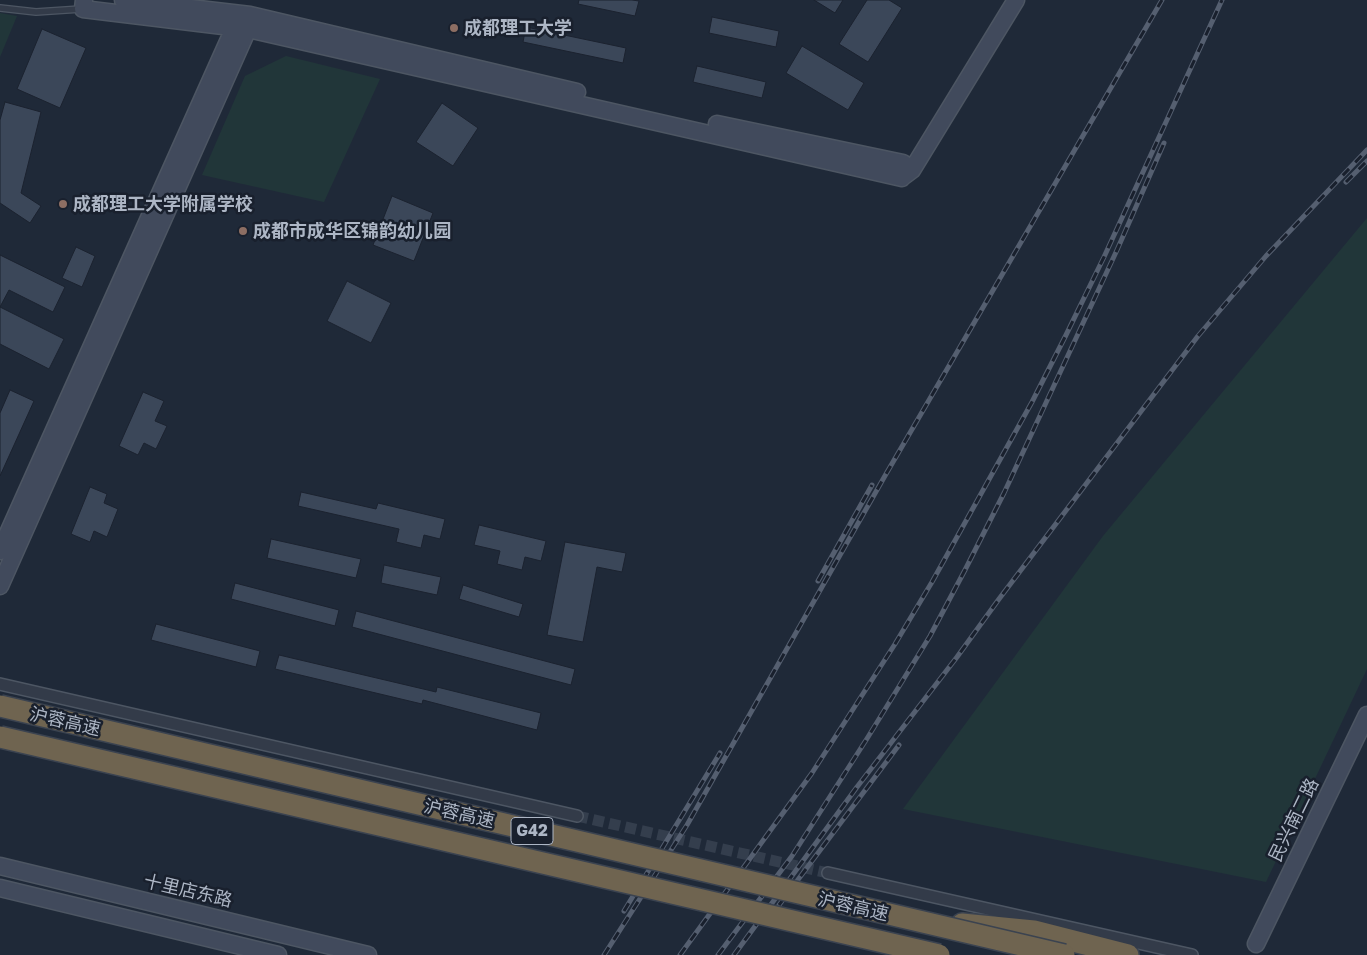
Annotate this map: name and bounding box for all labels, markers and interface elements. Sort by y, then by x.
place label: 成都理工大学 [464,17,572,39]
marker: 成都理工大学 [448,22,460,34]
place label: 成都理工大学附属学校 [73,193,253,215]
marker: 成都理工大学附属学校 [57,198,69,210]
place label: 成都市成华区锦韵幼儿园 [253,220,451,242]
marker: 成都市成华区锦韵幼儿园 [237,225,249,237]
street label: 沪蓉高速 [27,703,103,741]
street label: 民兴南二路 [1265,775,1323,865]
street label: 沪蓉高速 [421,795,497,833]
road number: G42 [511,818,553,844]
street label: 十里店东路 [142,870,234,912]
street label: 沪蓉高速 [815,888,891,926]

